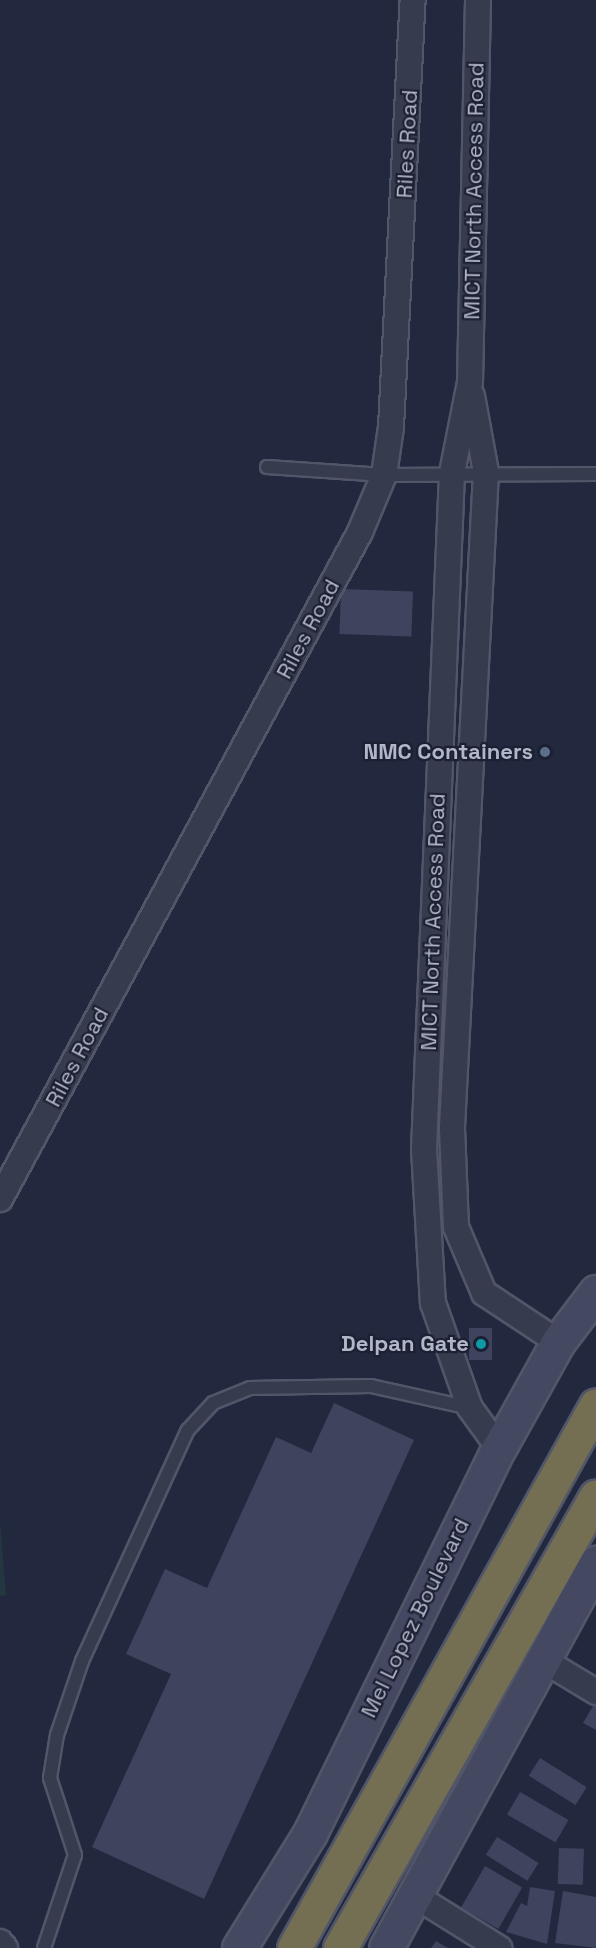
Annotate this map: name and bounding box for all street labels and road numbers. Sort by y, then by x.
street label: MICT North Access Road [459,62,489,320]
street label: Riles Road [391,89,423,199]
street label: Riles Road [271,575,345,683]
street label: MICT North Access Road [415,792,451,1052]
street label: Riles Road [40,1003,114,1111]
street label: Mel Lopez Boulevard [355,1514,475,1722]

